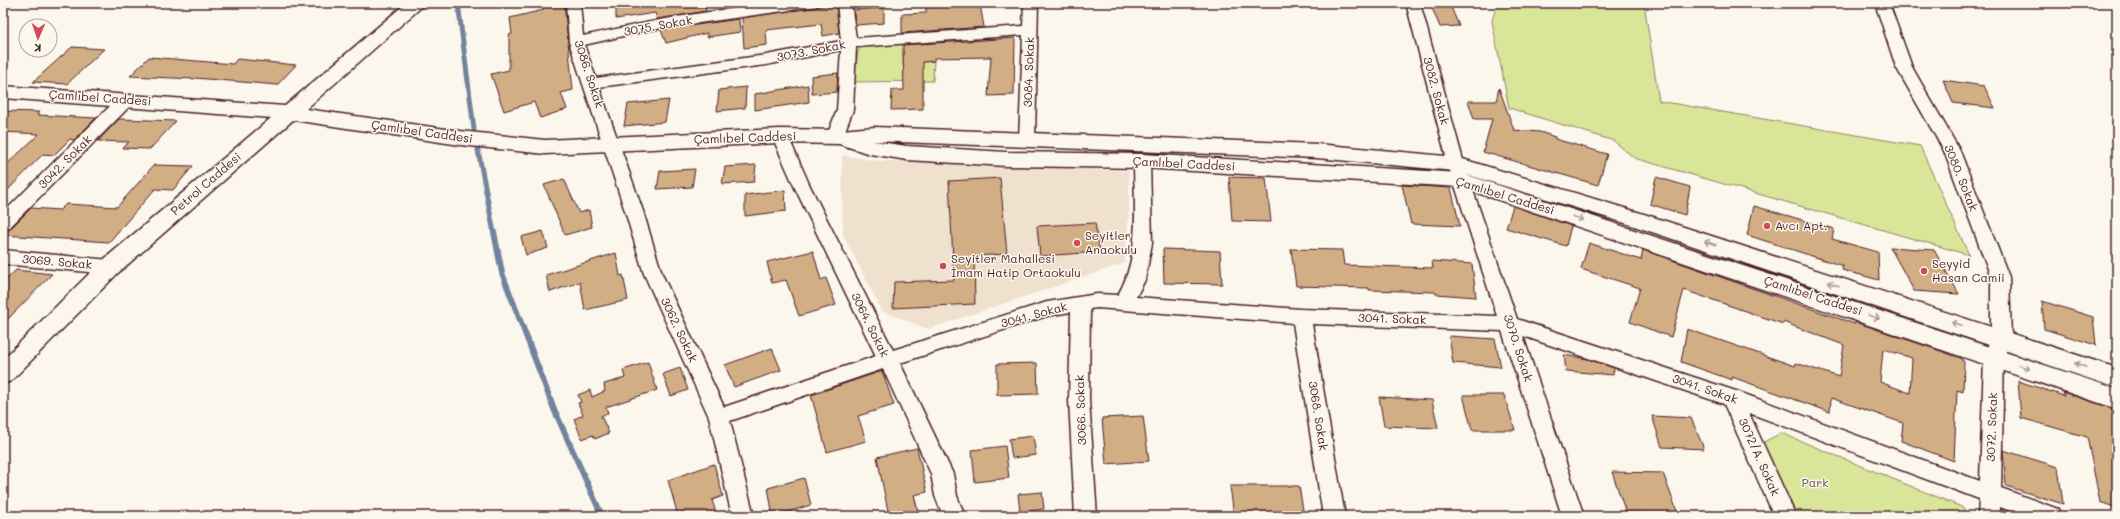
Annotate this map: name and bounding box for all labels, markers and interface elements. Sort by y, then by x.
street label: 3075. Sokak [622,11,693,39]
north arrow [18,18,58,58]
street label: 3073. Sokak [775,36,847,65]
street label: 3084. Sokak [1019,37,1037,107]
street label: 3086. Sokak [571,38,608,110]
text: K [34,41,42,56]
street label: 3082. Sokak [1420,55,1454,127]
street label: Çamlıbel Caddesi [48,85,152,109]
street label: Çamlıbel Caddesi [370,116,474,146]
street label: Çamlıbel Caddesi [693,127,796,147]
street label: 3042. Sokak [34,131,95,192]
street label: 3080. Sokak [1941,142,1983,213]
street label: Petrol Caddesi [167,148,244,218]
street label: Çamlıbel Caddesi [1132,152,1236,174]
street label: Çamlıbel Caddesi [1454,172,1557,218]
one-way arrow [1571,215,1583,223]
place label: Avcı Apt. [1775,217,1828,233]
marker: Avcı Apt. [1762,221,1772,231]
place label: Seyitler Anaokulu [1085,227,1137,257]
marker: Seyitler Anaokulu [1072,238,1082,248]
one-way arrow [1703,239,1716,246]
street label: 3069. Sokak [21,250,93,272]
place label: Seyitler Mahallesi İmam Hatip Ortaokulu [951,250,1081,280]
place label: Seyyid Hasan Camii [1932,255,2005,285]
marker: Seyitler Mahallesi İmam Hatip Ortaokulu [938,261,948,271]
marker: Seyyid Hasan Camii [1919,266,1929,276]
street label: Çamlıbel Caddesi [1762,272,1865,318]
one-way arrow [1828,279,1840,287]
street label: 3064. Sokak [848,289,893,360]
street label: 3062. Sokak [658,295,702,365]
street label: 3041. Sokak [999,297,1069,331]
street label: 3041. Sokak [1358,309,1426,327]
street label: 3070. Sokak [1501,312,1537,383]
one-way arrow [1867,314,1880,321]
one-way arrow [1950,320,1963,327]
one-way arrow [2074,361,2087,368]
one-way arrow [2017,364,2030,371]
street label: 3041. Sokak [1670,369,1740,407]
street label: 3066. Sokak [1071,375,1089,446]
street label: 3068. Sokak [1306,380,1332,452]
street label: 3072. Sokak [1982,392,2000,462]
street label: 3072/A. Sokak [1736,415,1784,498]
park label: Park [1801,474,1829,490]

